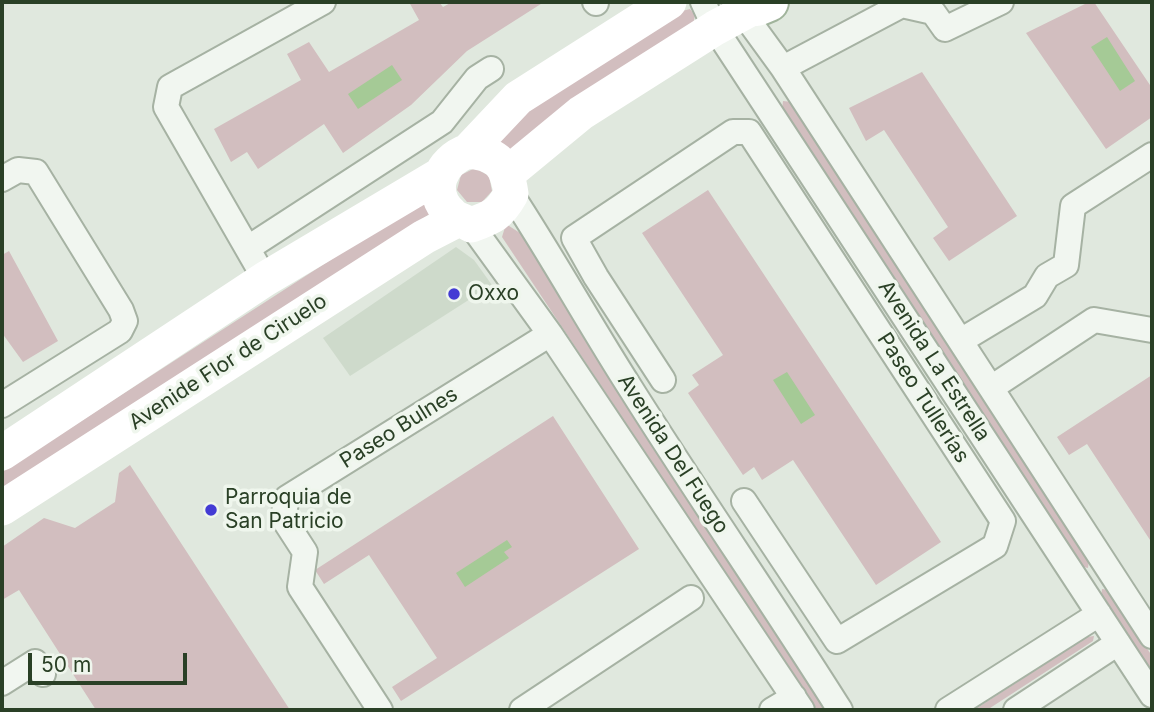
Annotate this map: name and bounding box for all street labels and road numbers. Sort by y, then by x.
street label: Avenida La Estrella [873,276,995,446]
street label: Avenide Flor de Ciruelo [124,289,332,435]
street label: Paseo Tullerías [872,328,974,468]
street label: Avenida Del Fuego [612,370,734,538]
street label: Paseo Bulnes [336,382,462,474]

